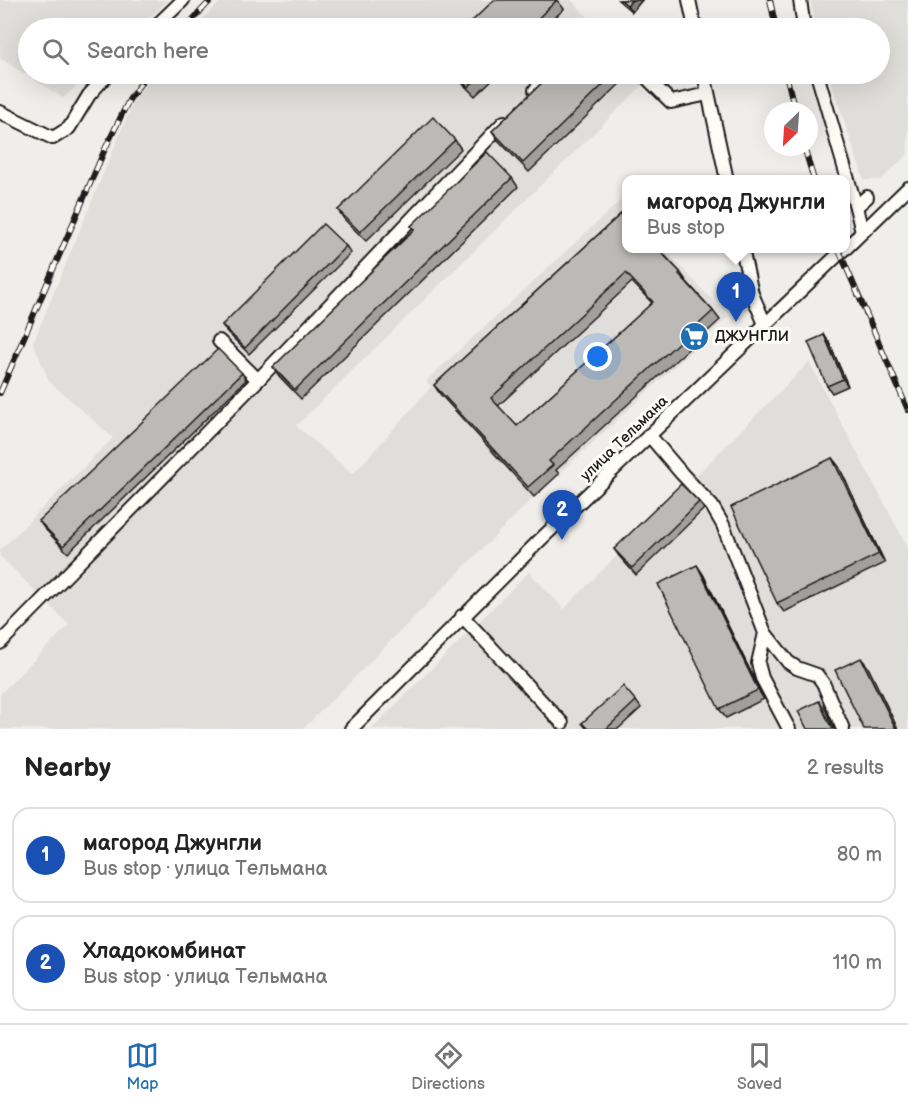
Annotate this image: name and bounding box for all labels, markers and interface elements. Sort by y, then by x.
search box [18,18,890,84]
icon: search [39,35,72,68]
text: Search here [87,38,209,65]
north arrow [764,102,818,156]
popup [622,175,850,253]
text: магород Джунгли [647,189,825,216]
text: Bus stop [647,216,725,240]
pin: 1 [716,272,756,322]
supermarket icon: ДЖУНГЛИ [678,320,710,352]
place label: ДЖУНГЛИ [715,327,789,346]
your location [583,342,612,371]
street label: улица Тельмана [576,392,672,485]
pin: 2 [542,490,582,540]
text: Nearby [24,753,111,784]
text: 2 results [807,756,884,780]
text: магород Джунгли [83,830,262,857]
text: 1 [41,843,50,867]
text: 80 m [837,843,882,867]
text: Bus stop · улица Тельмана [83,857,327,881]
text: Хладокомбинат [83,938,246,965]
text: 2 [40,951,51,975]
text: 110 m [833,951,882,975]
text: Bus stop · улица Тельмана [83,965,327,989]
tab: Map [126,1039,159,1094]
tab: Directions [411,1039,485,1094]
tab: Saved [737,1039,782,1094]

